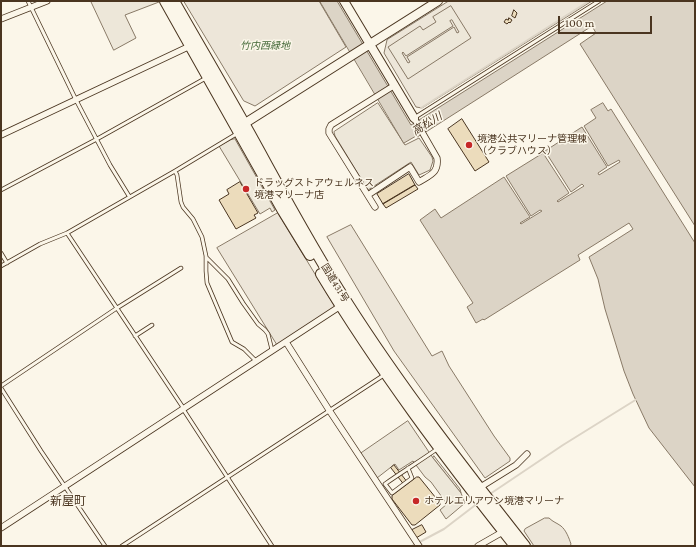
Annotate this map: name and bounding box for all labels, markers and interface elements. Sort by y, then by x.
scale bar [560,8,654,34]
text: 100 m [565,16,594,30]
park label: 竹内西緑地 [240,40,290,52]
water label: 高松川 [410,110,444,138]
place label: 境港公共マリーナ管理棟 （クラブハウス） [477,133,587,156]
marker: 境港公共マリーナ管理棟 （クラブハウス） [464,140,474,150]
place label: ドラッグストアウェルネス 境港マリーナ店 [254,177,374,200]
marker: ドラッグストアウェルネス 境港マリーナ店 [241,184,251,194]
street label: 国道431号 [318,262,352,304]
district label: 新屋町 [50,494,86,508]
place label: ホテルエリアワン境港マリーナ [424,495,564,507]
marker: ホテルエリアワン境港マリーナ [411,496,421,506]

